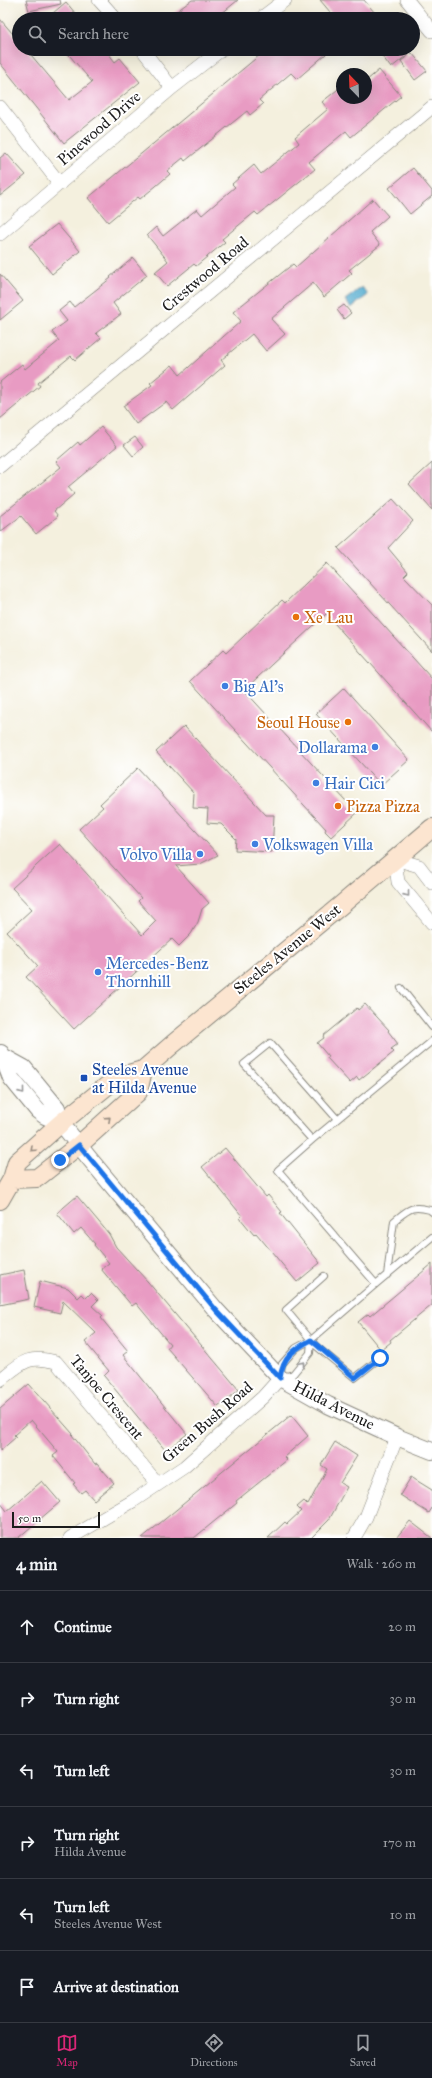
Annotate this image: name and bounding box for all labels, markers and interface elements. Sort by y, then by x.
search box [12,12,420,56]
icon: search [26,23,48,45]
text: Search here [58,25,129,43]
north arrow [336,68,372,104]
street label: Pinewood Drive [53,86,145,169]
street label: Crestwood Road [158,232,252,316]
place label: Xe Lau [304,608,354,627]
marker: Xe Lau [291,612,301,622]
place label: Big Al's [233,677,284,697]
marker: Big Al's [220,681,230,691]
place label: Seoul House [257,713,340,732]
marker: Seoul House [343,717,353,727]
place label: Dollarama [298,738,367,757]
marker: Dollarama [370,742,380,752]
place label: Hair Cici [324,774,385,793]
marker: Hair Cici [311,778,321,788]
place label: Pizza Pizza [346,797,420,816]
marker: Pizza Pizza [333,801,343,811]
place label: Volkswagen Villa [262,835,373,855]
marker: Volkswagen Villa [250,839,260,849]
place label: Volvo Villa [119,845,192,864]
marker: Volvo Villa [195,849,205,859]
one-way arrow [403,889,410,896]
street label: Steeles Avenue West [229,900,345,998]
place label: Mercedes-Benz Thornhill [106,954,209,991]
marker: Mercedes-Benz Thornhill [93,967,103,977]
place label: Steeles Avenue at Hilda Avenue [92,1060,197,1097]
marker: Steeles Avenue at Hilda Avenue [79,1073,89,1083]
one-way arrow [18,1087,25,1094]
one-way arrow [103,1116,111,1124]
one-way arrow [30,1144,37,1151]
route end [51,1151,69,1169]
route start [371,1349,389,1367]
street label: Tanjoe Crescent [66,1351,148,1443]
one-way arrow [297,1361,304,1368]
street label: Hilda Avenue [290,1376,378,1434]
street label: Green Bush Road [158,1377,256,1467]
scale bar [12,1510,100,1529]
text: 50 m [18,1512,41,1525]
text: 4 min [16,1554,57,1575]
text: Walk · 260 m [346,1556,416,1572]
icon: ahead [16,1616,38,1638]
text: Continue [54,1618,112,1636]
text: 20 m [388,1619,416,1635]
icon: right [16,1688,38,1710]
text: Turn right [54,1690,119,1708]
text: 30 m [390,1691,416,1707]
icon: left [16,1760,38,1782]
text: Turn left [54,1762,110,1780]
text: 30 m [390,1763,416,1779]
text: Turn right [54,1826,119,1844]
icon: right [16,1832,38,1854]
text: 170 m [383,1835,416,1851]
text: Hilda Avenue [54,1844,126,1860]
text: Turn left [54,1898,110,1916]
icon: left [16,1904,38,1926]
text: 10 m [390,1907,416,1923]
text: Steeles Avenue West [54,1916,162,1932]
icon: arrive [16,1976,38,1998]
text: Arrive at destination [54,1978,179,1996]
tab: Map [56,2032,78,2069]
tab: Directions [190,2032,238,2069]
tab: Saved [350,2032,376,2069]

